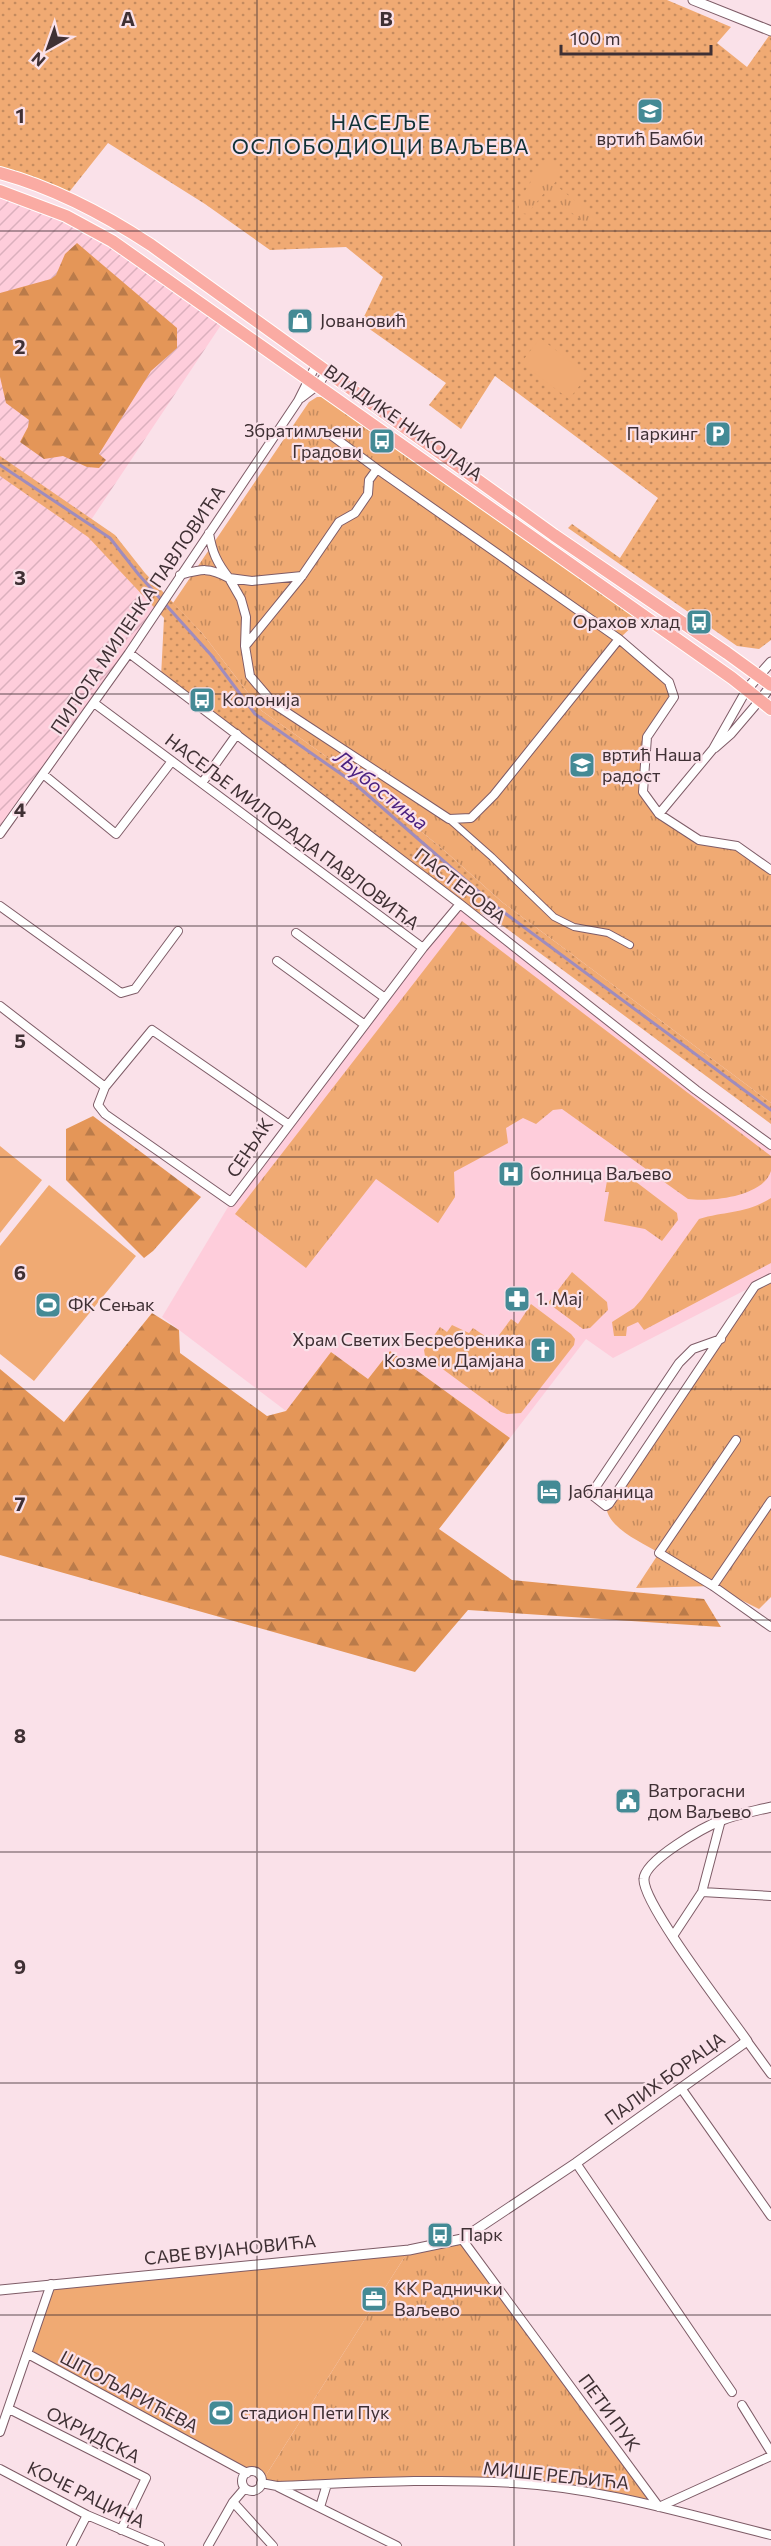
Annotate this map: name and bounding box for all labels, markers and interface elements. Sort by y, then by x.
text: A [121,6,135,30]
text: B [379,6,393,30]
north arrow [18,18,78,78]
scale bar [561,18,711,56]
text: 100 m [570,27,620,49]
text: N [27,49,49,71]
school or university icon: вртић Бамби [635,96,665,126]
text: 1 [15,103,25,127]
district label: НАСЕЉЕ ОСЛОБОДИОЦИ ВАЉЕВА [232,109,530,158]
place label: вртић Бамби [596,127,704,149]
shop icon: Јовановић [285,306,315,336]
place label: Јовановић [320,309,406,331]
text: 2 [14,334,26,358]
street label: ВЛАДИКЕ НИКОЛАЈА [320,359,487,485]
place label: Збратимљени Градови [244,419,362,462]
parking icon: Паркинг [703,419,733,449]
place label: Паркинг [627,422,698,444]
bus stop icon: Збратимљени Градови [367,426,397,456]
street label: ПИЛОТА МИЛЕНКА ПАВЛОВИЋА [45,481,229,738]
text: 3 [14,565,26,589]
bus stop icon: Орахов хлад [684,607,714,637]
place label: Орахов хлад [573,610,680,632]
bus stop icon: Колонија [187,685,217,715]
place label: Колонија [222,688,300,710]
street label: НАСЕЉЕ МИЛОРАДА ПАВЛОВИЋА [161,728,424,934]
place label: вртић Наша радост [602,743,702,786]
water label: Љубостиња [329,744,433,834]
school or university icon: вртић Наша радост [567,750,597,780]
text: 4 [14,797,26,821]
street label: ПАСТЕРОВА [411,843,511,928]
text: 5 [14,1028,26,1052]
street label: СЕЊАК [221,1114,277,1181]
hospital icon: болница Ваљево [496,1159,526,1189]
place label: болница Ваљево [530,1162,672,1184]
text: 6 [14,1260,26,1284]
pharmacy icon: 1. Мај [502,1284,532,1314]
place label: 1. Мај [536,1287,582,1309]
sports icon: ФК Сењак [33,1290,63,1320]
place label: ФК Сењак [68,1293,155,1315]
place label: Храм Светих Бесребреника Козме и Дамјана [292,1328,524,1371]
church icon: Храм Светих Бесребреника Козме и Дамјана [528,1335,558,1365]
hotel icon: Јабланица [534,1477,564,1507]
place label: Јабланица [568,1480,653,1502]
text: 7 [15,1491,26,1515]
text: 8 [14,1723,26,1747]
place label: Ватрогасни дом Ваљево [648,1779,751,1822]
public building icon: Ватрогасни дом Ваљево [613,1786,643,1816]
text: 9 [14,1954,26,1978]
street label: ПАЛИХ БОРАЦА [600,2027,729,2129]
bus stop icon: Парк [425,2220,455,2250]
place label: Парк [460,2223,503,2245]
street label: САВЕ ВУЈАНОВИЋА [143,2229,317,2269]
place label: КК Раднички Ваљево [394,2277,503,2320]
office icon: КК Раднички Ваљево [359,2284,389,2314]
street label: ШПОЉАРИЋЕВА [57,2345,202,2437]
street label: ПЕТИ ПУК [574,2369,645,2455]
sports icon: стадион Пети Пук [206,2398,236,2428]
street label: ОХРИДСКА [43,2401,144,2467]
place label: стадион Пети Пук [240,2401,390,2423]
street label: КОЧЕ РАЦИНА [24,2456,149,2532]
street label: МИШЕ РЕЉИЋА [482,2456,630,2494]

